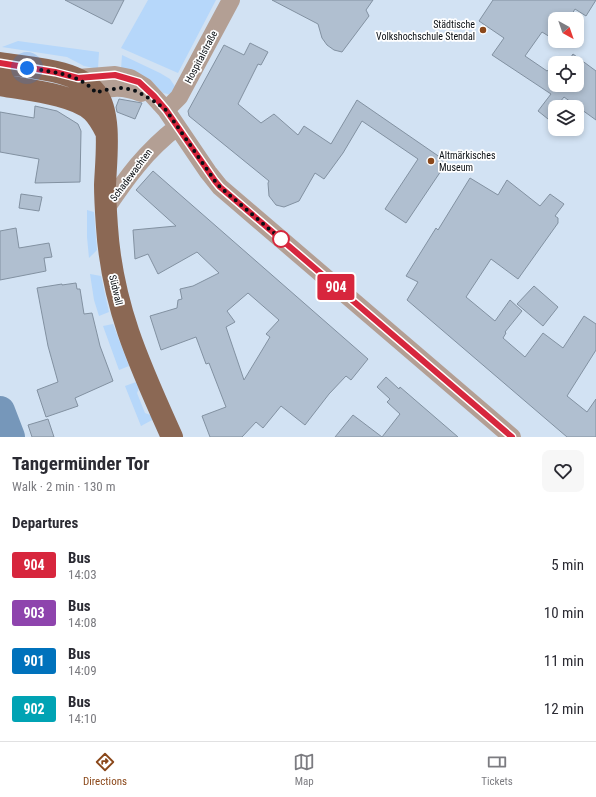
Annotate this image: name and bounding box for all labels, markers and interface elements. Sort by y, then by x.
north arrow [548,12,584,48]
map controls [548,12,584,136]
place label: Städtische Volkshochschule Stendal [376,19,475,42]
marker: Städtische Volkshochschule Stendal [478,25,488,35]
street label: Hospitalstraße [182,28,220,85]
button: locate [548,56,584,92]
your location [17,58,37,78]
button: layers [548,100,584,136]
street label: Schadewachten [108,147,154,203]
place label: Altmärkisches Museum [439,150,496,173]
marker: Altmärkisches Museum [426,156,436,166]
unlabelled marker [272,230,290,248]
street label: Südwall [107,274,125,306]
line badge: 904 [313,274,359,300]
text: 904 [325,279,347,295]
button: heart [542,450,584,492]
text: Tangermünder Tor [12,452,150,475]
text: Walk · 2 min · 130 m [12,479,116,494]
text: Departures [12,514,78,532]
text: Bus [68,549,91,567]
text: 5 min [551,556,584,574]
text: 904 [23,557,45,573]
text: 14:03 [68,567,97,582]
text: Bus [68,597,91,615]
text: 10 min [544,604,584,622]
text: 903 [23,605,45,621]
text: 14:08 [68,615,97,630]
text: Bus [68,645,91,663]
text: 11 min [544,652,584,670]
text: 901 [23,653,45,669]
text: 14:09 [68,663,97,678]
text: Bus [68,693,91,711]
text: 12 min [544,700,584,718]
text: 902 [23,701,45,717]
text: 14:10 [68,711,97,726]
tab: Directions [83,751,127,788]
tab: Map [293,751,315,788]
tab: Tickets [481,751,513,788]

